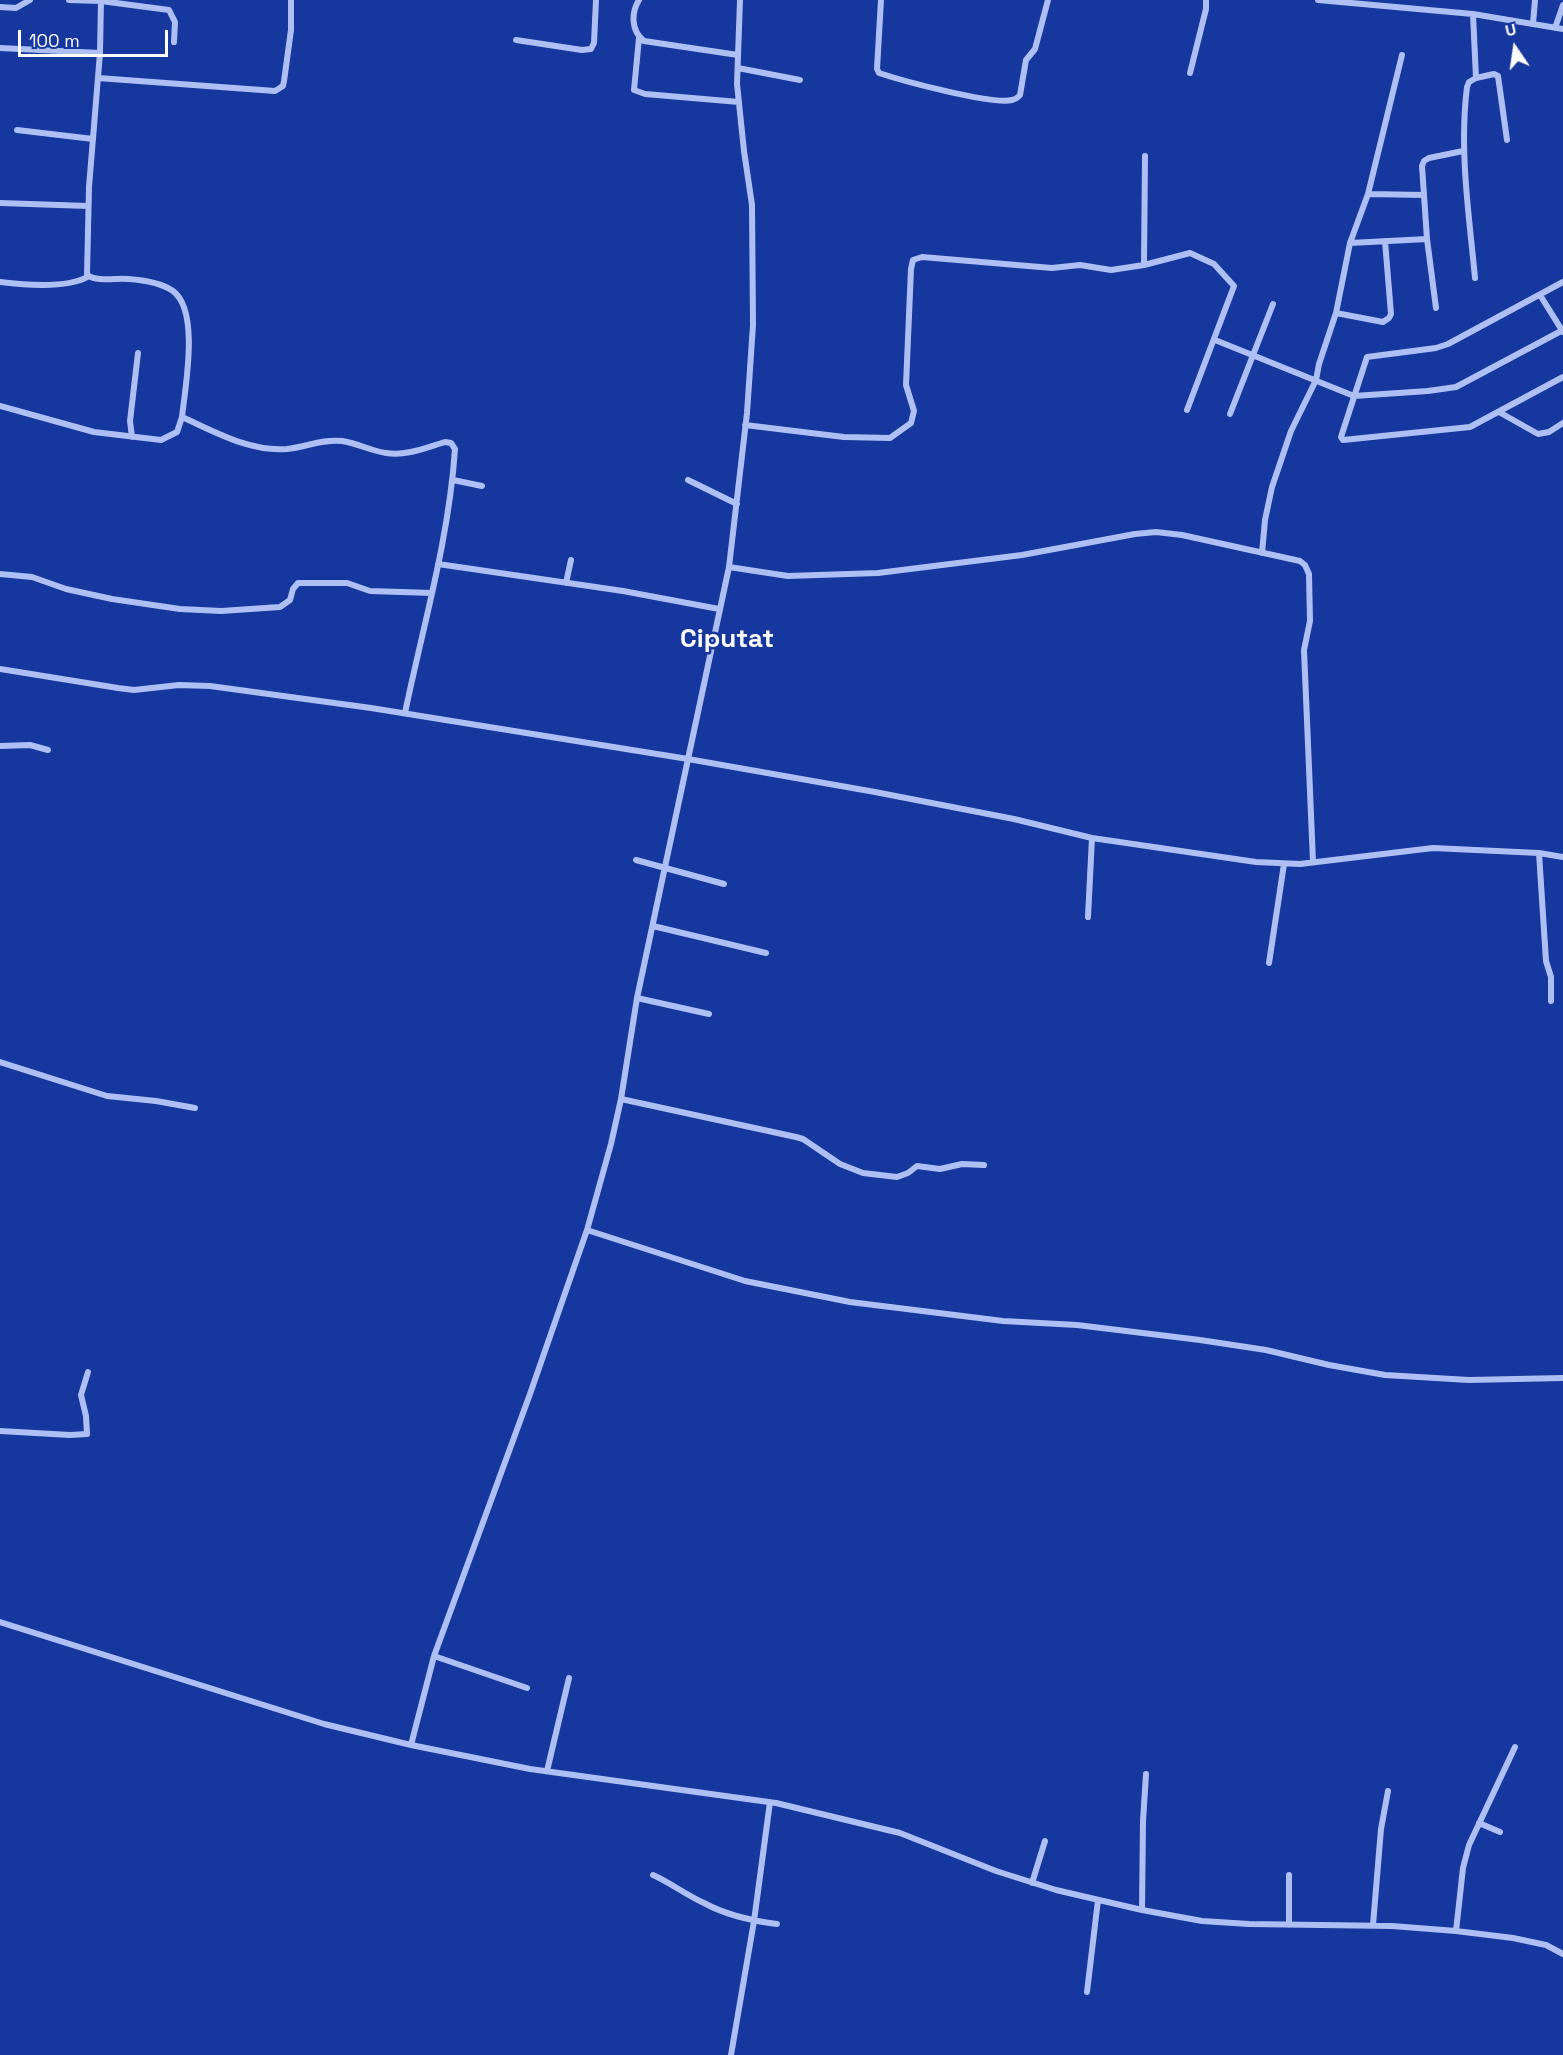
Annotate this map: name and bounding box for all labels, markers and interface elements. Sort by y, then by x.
scale bar [21,18,171,56]
north arrow [1485,18,1545,78]
text: U [1503,19,1518,41]
text: 100 m [29,29,80,52]
district label: Ciputat [680,624,774,656]

